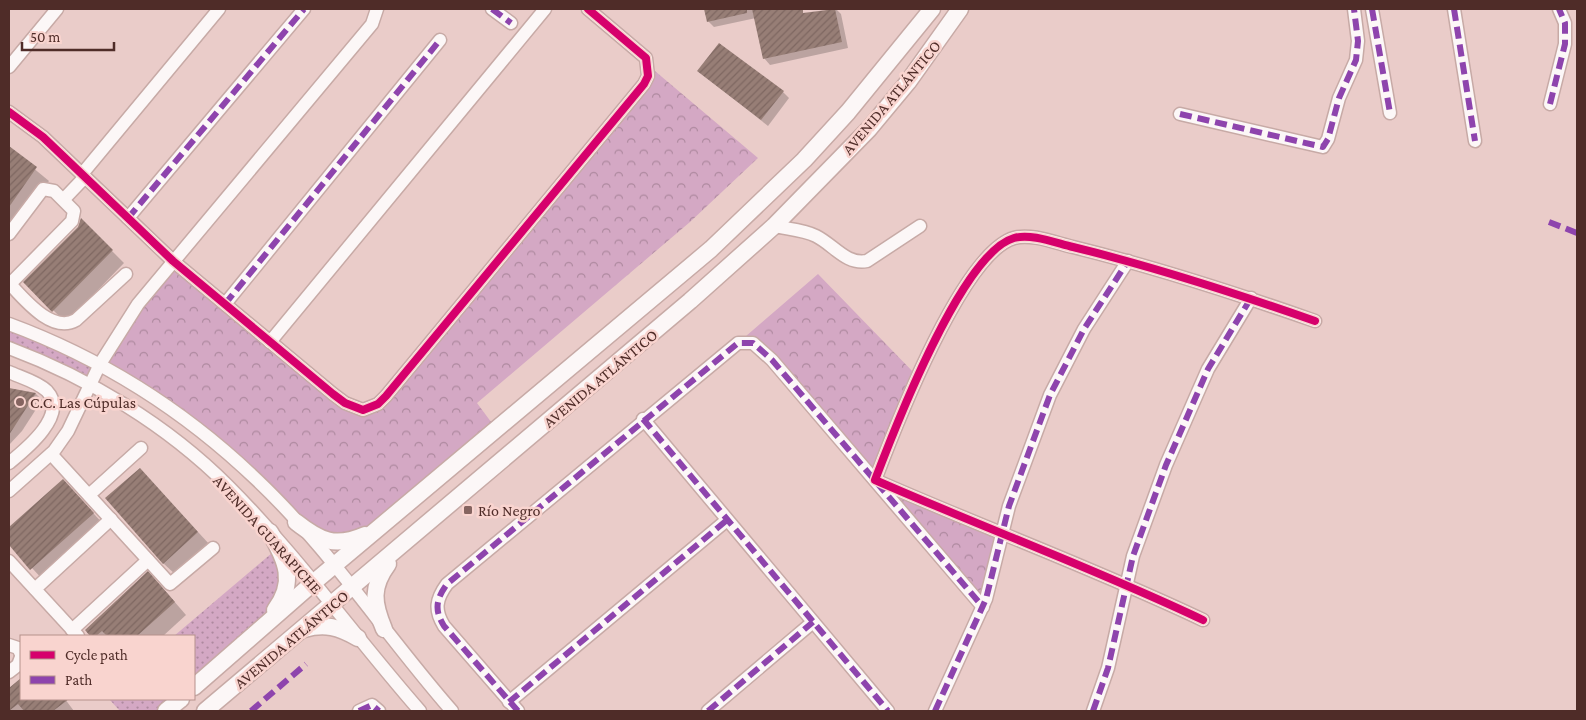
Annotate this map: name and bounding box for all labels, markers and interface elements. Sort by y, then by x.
scale bar [22,20,115,52]
text: 50 m [30,29,60,45]
street label: AVENIDA ATLÁNTICO [839,37,944,158]
street label: AVENIDA ATLÁNTICO [540,326,661,431]
place label: C.C. Las Cúpulas [30,394,136,412]
marker: C.C. Las Cúpulas [14,396,26,408]
street label: AVENIDA GUARAPICHE [210,472,325,597]
place label: Río Negro [478,502,541,520]
marker: Río Negro [462,504,474,516]
street label: AVENIDA ATLÁNTICO [231,587,352,692]
legend [20,635,195,700]
text: Cycle path [65,647,128,664]
text: Path [65,672,92,688]

